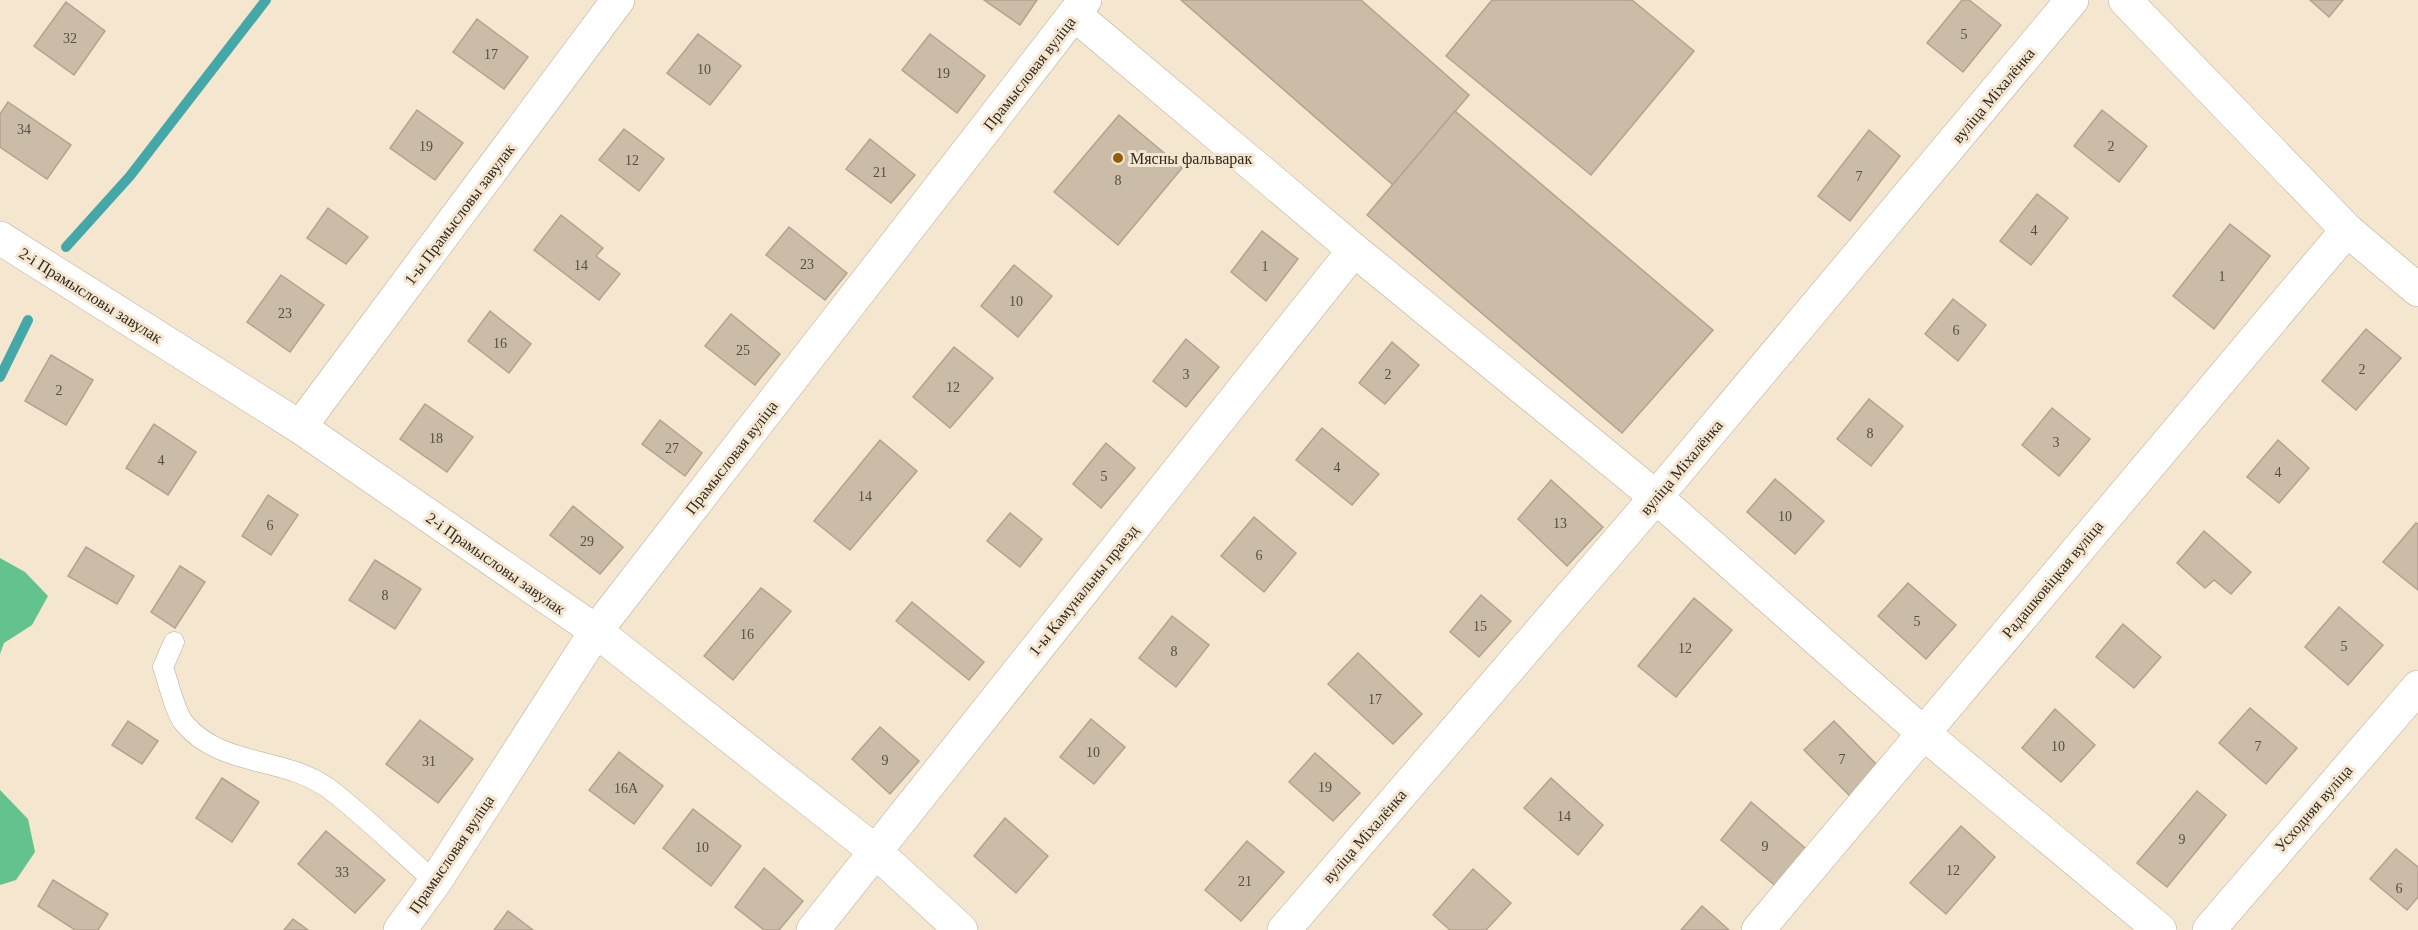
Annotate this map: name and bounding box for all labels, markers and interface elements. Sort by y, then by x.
street label: Прамысловая вуліца [980,13,1080,134]
house number: 5 [1961,27,1968,42]
house number: 32 [63,31,77,46]
street label: вуліца Міхалёнка [1949,45,2039,147]
house number: 17 [484,47,498,62]
house number: 10 [697,62,711,77]
house number: 19 [936,66,950,81]
house number: 34 [17,122,31,137]
house number: 19 [419,139,433,154]
house number: 2 [2108,139,2115,154]
street label: 1-ы Прамысловы завулак [401,140,519,289]
place label: Мясны фальварак [1130,150,1252,168]
marker: Мясны фальварак [1111,151,1125,165]
house number: 12 [625,153,639,168]
house number: 21 [873,165,887,180]
house number: 7 [1856,169,1863,184]
house number: 8 [1115,173,1122,188]
house number: 4 [2031,223,2038,238]
street label: 2-і Прамысловы завулак [16,244,166,347]
house number: 23 [800,257,814,272]
house number: 14 [574,258,588,273]
house number: 1 [1262,259,1269,274]
house number: 1 [2219,269,2226,284]
house number: 10 [1009,294,1023,309]
house number: 23 [278,306,292,321]
house number: 6 [1953,323,1960,338]
house number: 16 [493,336,507,351]
house number: 25 [736,343,750,358]
house number: 2 [2359,362,2366,377]
house number: 3 [1183,367,1190,382]
house number: 2 [1385,367,1392,382]
house number: 12 [946,380,960,395]
house number: 2 [56,383,63,398]
street label: Прамысловая вуліца [682,397,782,518]
street label: вуліца Міхалёнка [1637,417,1727,519]
house number: 8 [1867,426,1874,441]
house number: 18 [429,431,443,446]
house number: 3 [2053,435,2060,450]
house number: 27 [665,441,679,456]
house number: 4 [158,453,165,468]
house number: 4 [1334,460,1341,475]
house number: 4 [2275,465,2282,480]
house number: 5 [1101,469,1108,484]
house number: 14 [858,489,872,504]
street label: 2-і Прамысловы завулак [423,509,568,619]
house number: 10 [1778,509,1792,524]
house number: 13 [1553,516,1567,531]
street label: Радашковіцкая вуліца [1998,517,2107,642]
house number: 6 [267,518,274,533]
street label: 1-ы Камунальны праезд [1025,522,1142,660]
house number: 29 [580,534,594,549]
house number: 6 [1256,548,1263,563]
house number: 8 [382,588,389,603]
house number: 5 [1914,614,1921,629]
house number: 15 [1473,619,1487,634]
house number: 16 [740,627,754,642]
house number: 5 [2341,639,2348,654]
house number: 12 [1678,641,1692,656]
house number: 8 [1171,644,1178,659]
house number: 17 [1368,692,1382,707]
house number: 10 [2051,739,2065,754]
house number: 7 [2255,739,2262,754]
house number: 10 [1086,745,1100,760]
house number: 7 [1839,752,1846,767]
house number: 9 [882,753,889,768]
house number: 31 [422,754,436,769]
street label: Усходняя вуліца [2271,762,2356,856]
house number: 19 [1318,780,1332,795]
house number: 16А [614,781,639,796]
street label: вуліца Міхалёнка [1319,786,1410,887]
street label: Прамысловая вуліца [406,792,498,917]
house number: 14 [1557,809,1571,824]
house number: 9 [2179,832,2186,847]
house number: 9 [1762,839,1769,854]
house number: 10 [695,840,709,855]
house number: 12 [1946,863,1960,878]
house number: 33 [335,865,349,880]
house number: 21 [1238,874,1252,889]
house number: 6 [2396,881,2403,896]

